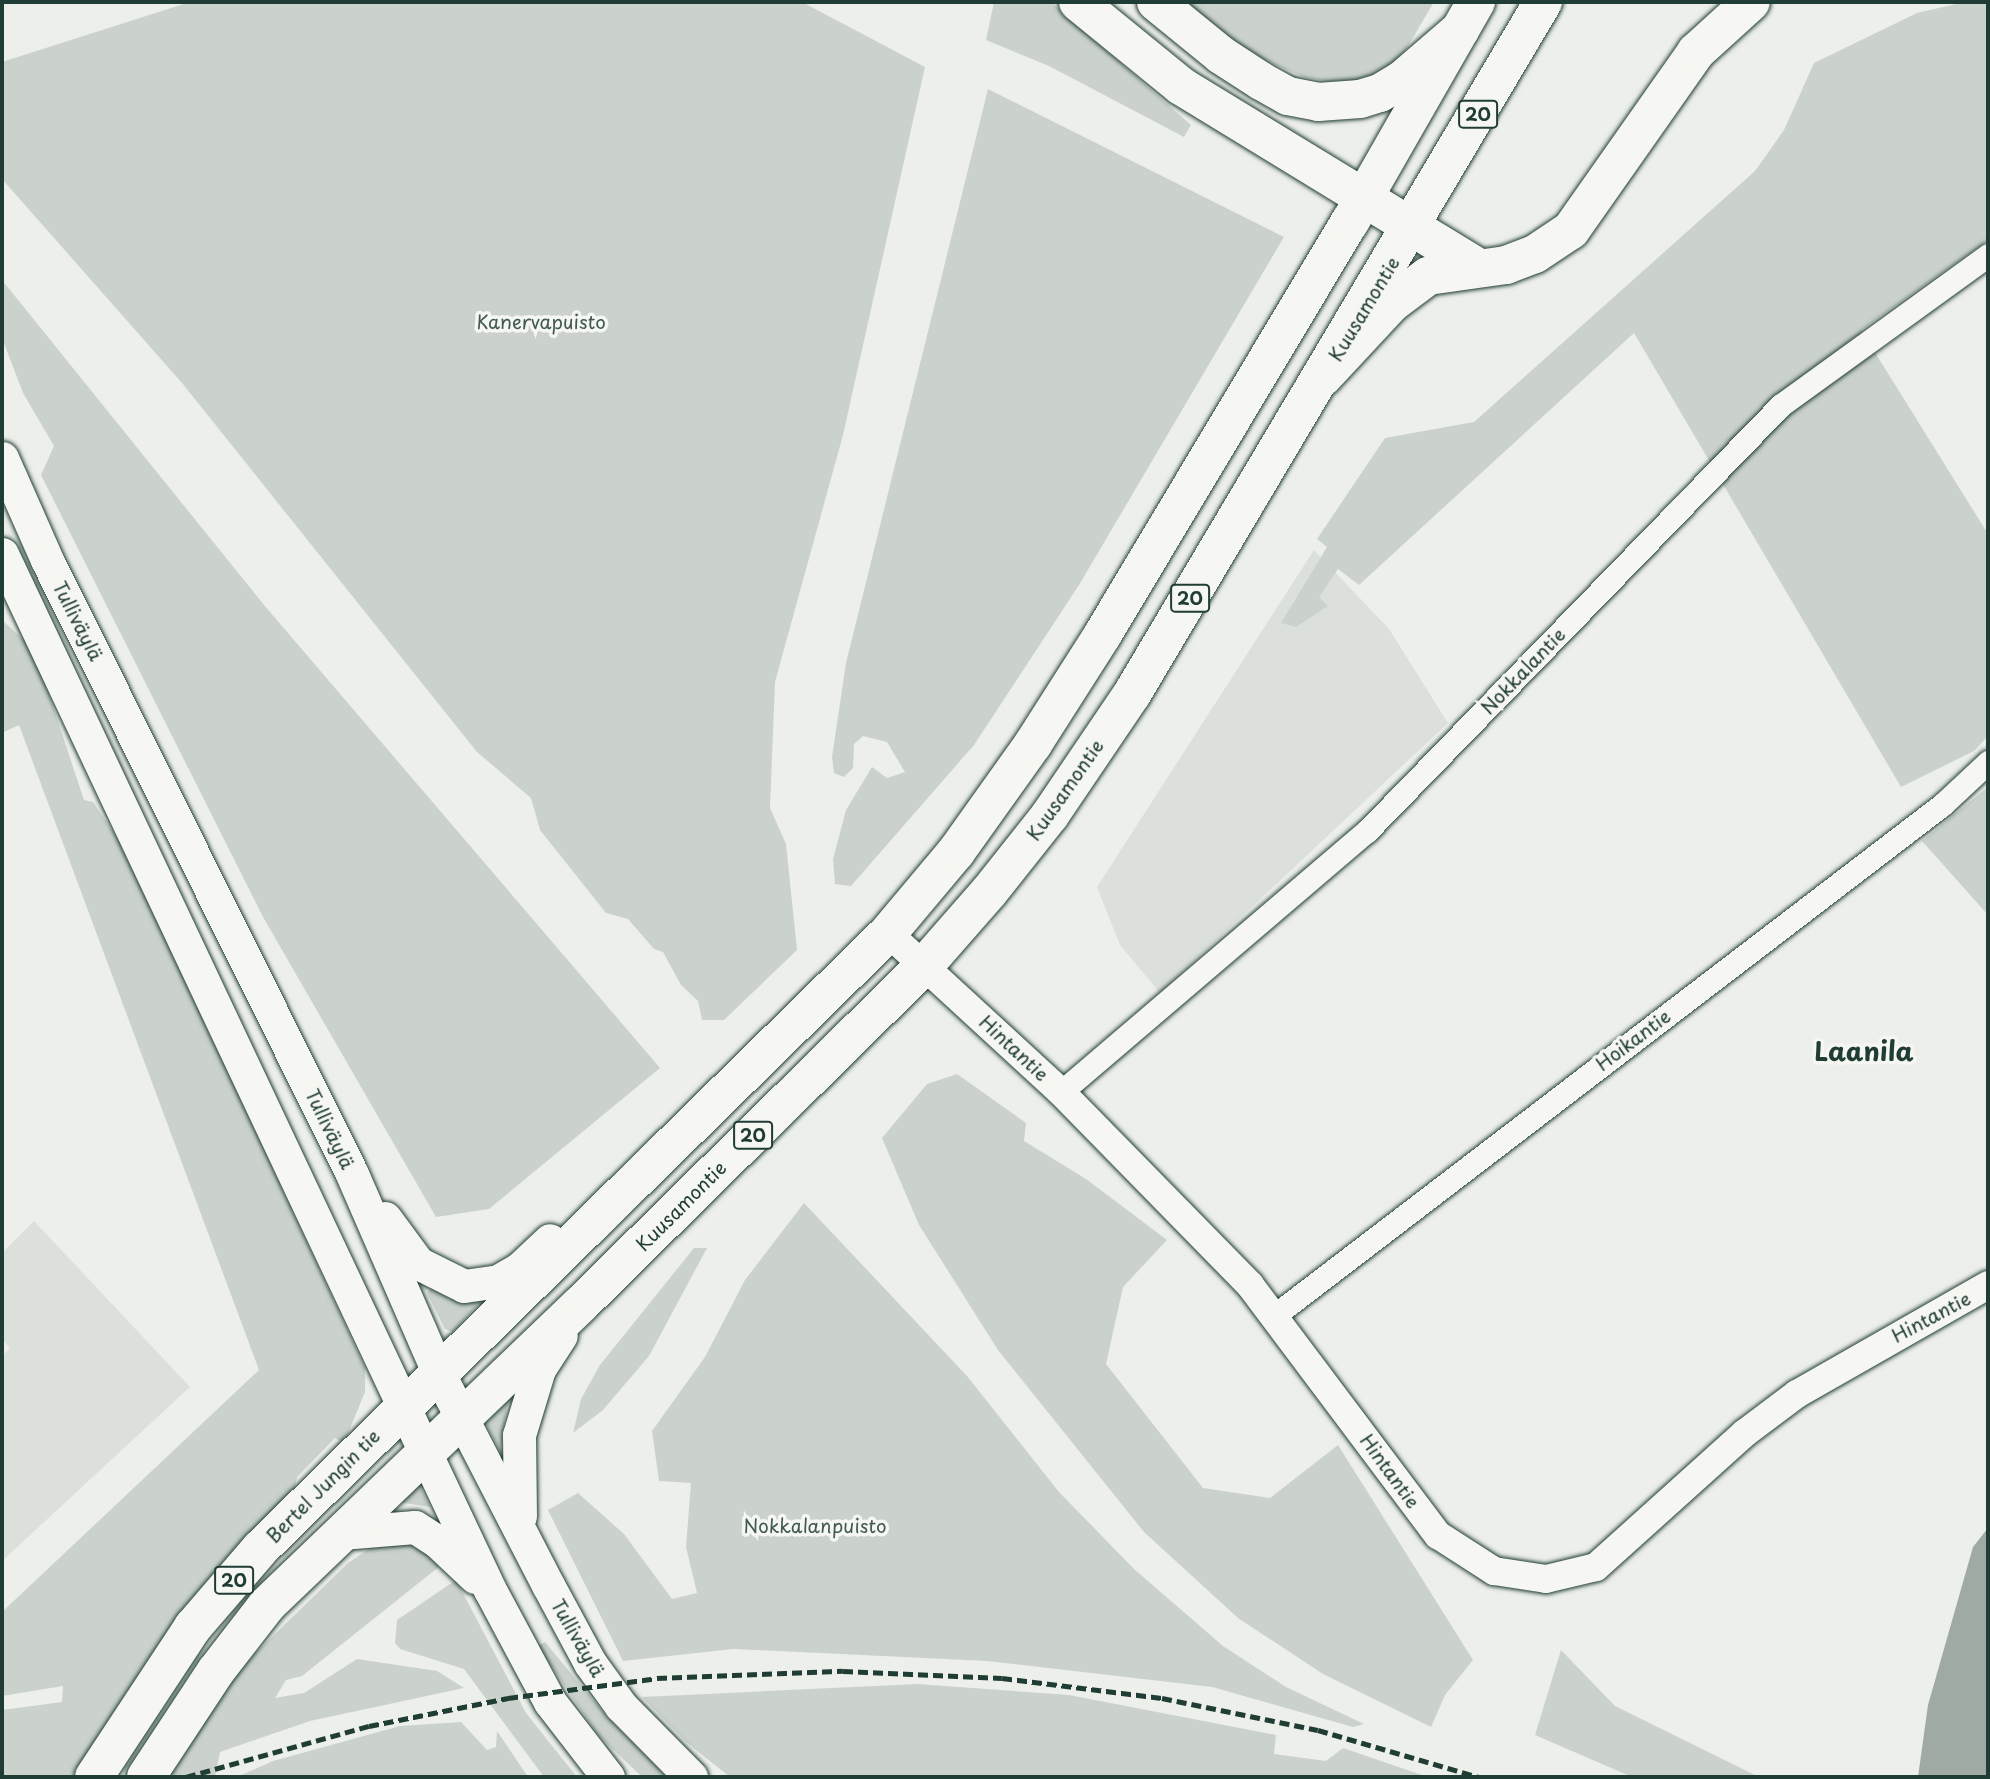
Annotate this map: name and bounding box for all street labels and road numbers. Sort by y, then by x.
road number: 20 [1457,100,1499,128]
street label: Kuusamontie [1324,253,1404,365]
street label: Tulliväylä [48,578,108,664]
road number: 20 [1169,584,1211,612]
street label: Nokkalantie [1476,623,1570,719]
street label: Kuusamontie [1022,735,1108,845]
street label: Hoikantie [1591,1005,1675,1075]
street label: Hintantie [975,1010,1053,1086]
street label: Tulliväylä [301,1085,359,1173]
road number: 20 [732,1120,774,1150]
street label: Kuusamontie [631,1156,731,1256]
street label: Hintantie [1888,1287,1974,1347]
street label: Bertel Jungin tie [261,1424,385,1548]
street label: Hintantie [1356,1430,1424,1512]
road number: 20 [213,1566,255,1595]
street label: Tulliväylä [547,1595,609,1681]

